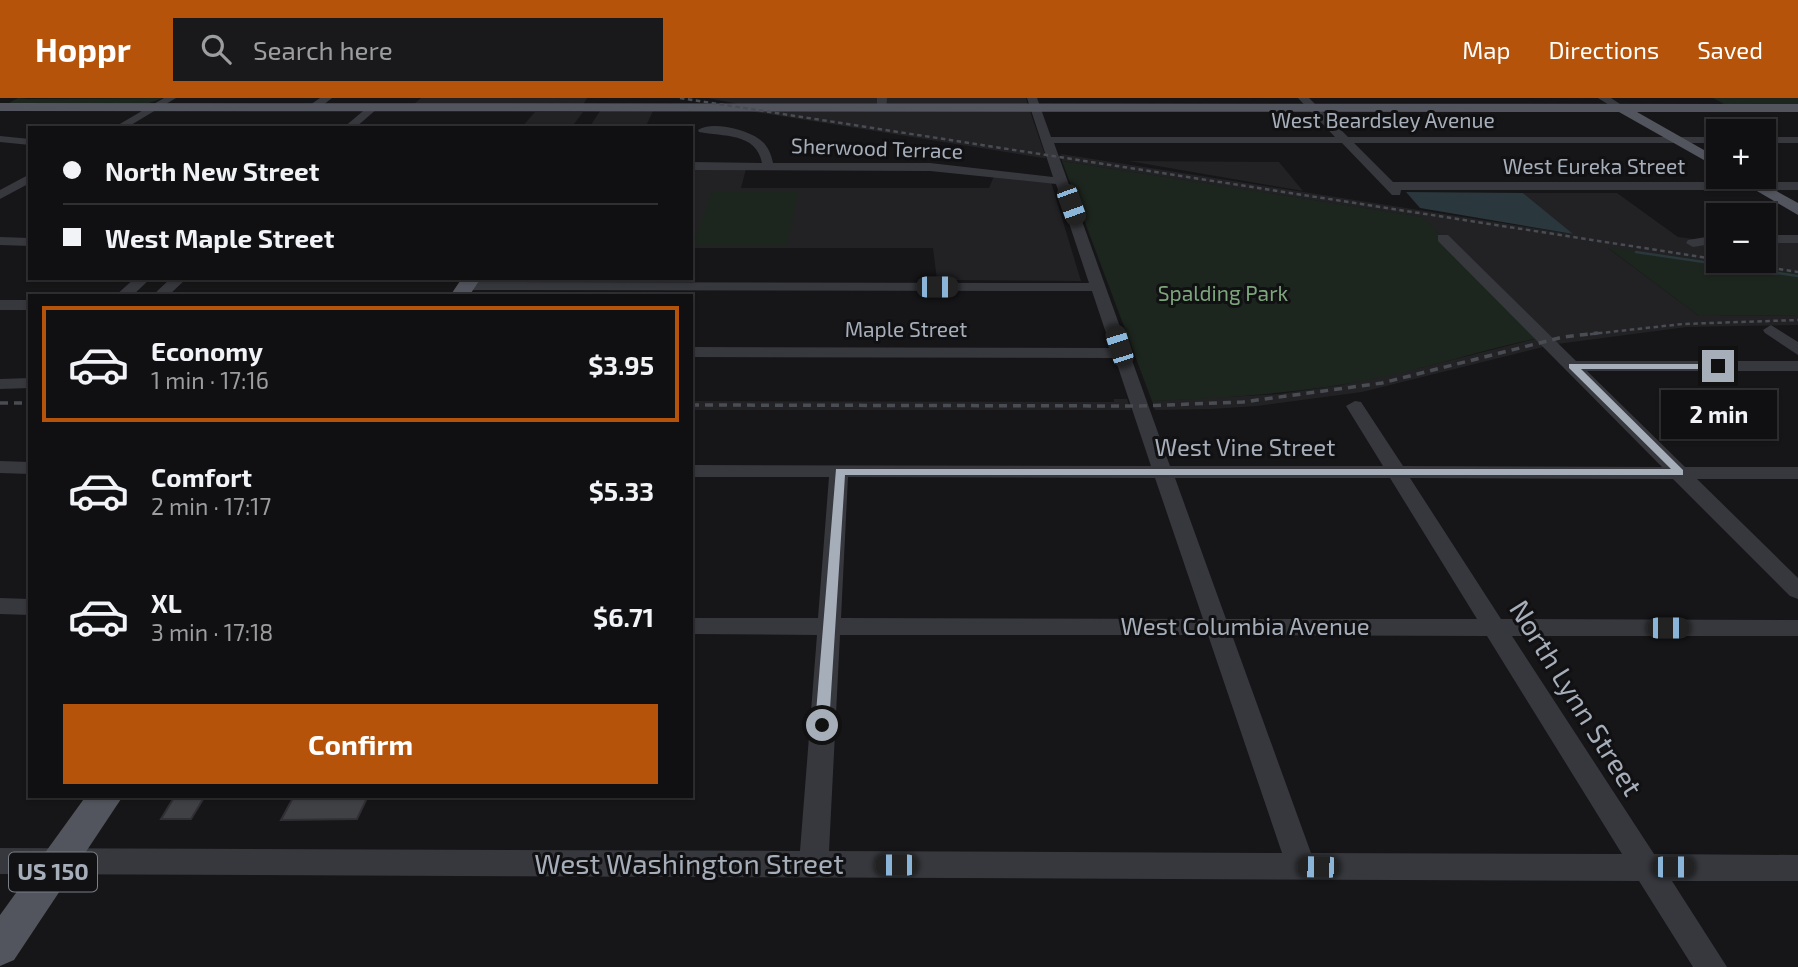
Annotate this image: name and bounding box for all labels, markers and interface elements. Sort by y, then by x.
search box [173,18,663,81]
text: Hoppr [35,29,131,69]
icon: search [197,30,235,68]
text: Search here [253,34,393,65]
text: Map [1462,35,1510,64]
text: Directions [1548,35,1659,64]
text: Saved [1697,35,1763,64]
street label: West Beardsley Avenue [1271,107,1495,132]
map controls [1706,119,1776,273]
button: + [1706,119,1776,189]
street label: Sherwood Terrace [791,132,963,163]
street label: West Eureka Street [1503,153,1685,178]
text: North New Street [105,155,319,186]
car [1054,182,1089,228]
button: − [1706,203,1776,273]
text: West Maple Street [105,222,334,253]
car [917,277,959,298]
park label: Spalding Park [1158,280,1289,305]
street label: Maple Street [845,316,967,341]
car [1103,323,1136,369]
icon: car [67,333,130,396]
text: Economy [151,335,263,366]
text: $3.95 [588,349,654,380]
route end [1702,350,1734,382]
text: 1 min · 17:16 [151,366,269,394]
callout: 2 min [1660,390,1776,440]
text: 2 min [1690,400,1748,428]
street label: West Vine Street [1155,432,1335,461]
icon: car [67,459,130,522]
text: Comfort [151,461,252,492]
text: $5.33 [589,475,654,506]
text: 2 min · 17:17 [151,492,271,520]
icon: car [67,585,130,648]
text: XL [151,587,182,618]
street label: North Lynn Street [1503,594,1651,801]
text: $6.71 [593,601,654,632]
street label: West Columbia Avenue [1120,611,1370,640]
text: 3 min · 17:18 [151,618,273,646]
car [1648,618,1690,639]
button: Confirm [63,704,658,784]
route start [806,709,838,741]
street label: West Washington Street [534,846,844,880]
road number: US 150 [9,852,97,892]
car [876,855,918,876]
car [1297,856,1340,878]
car [1653,857,1695,878]

